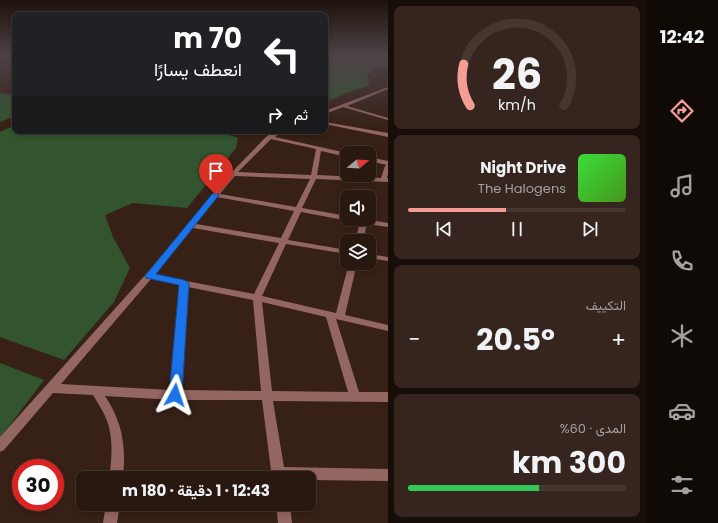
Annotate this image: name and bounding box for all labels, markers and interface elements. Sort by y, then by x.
text: 70 m [173,19,242,58]
text: 12:42 [660,24,704,49]
icon: left [256,28,308,80]
text: 26 [492,44,542,103]
text: انعطف يسارًا [154,57,242,82]
text: km/h [498,94,536,114]
icon: directions [668,97,696,125]
icon: right [264,104,286,126]
text: ثم [294,104,308,125]
north arrow [340,146,376,182]
map controls [340,146,376,270]
pin [199,154,233,195]
text: Night Drive [480,157,566,178]
icon: arrive [205,160,227,182]
icon: music [668,172,696,200]
text: The Halogens [478,179,566,198]
button: sound [340,190,376,226]
icon: previous [433,218,455,240]
icon: pause [506,218,528,240]
icon: next [579,218,601,240]
button: layers [340,234,376,270]
icon: phone [668,247,696,275]
text: التكييف [586,296,626,315]
text: 20.5° [476,318,555,361]
icon: climate [668,322,696,350]
text: − [408,324,420,355]
text: + [611,324,626,355]
position arrow [154,374,196,416]
icon: car [668,397,696,425]
text: المدى · 60% [560,419,626,438]
text: 300 km [512,441,626,484]
speed limit sign: 30 [12,459,64,511]
icon: filters [668,471,696,499]
text: 12:43 · 1 دقيقة · 180 m [122,480,270,501]

